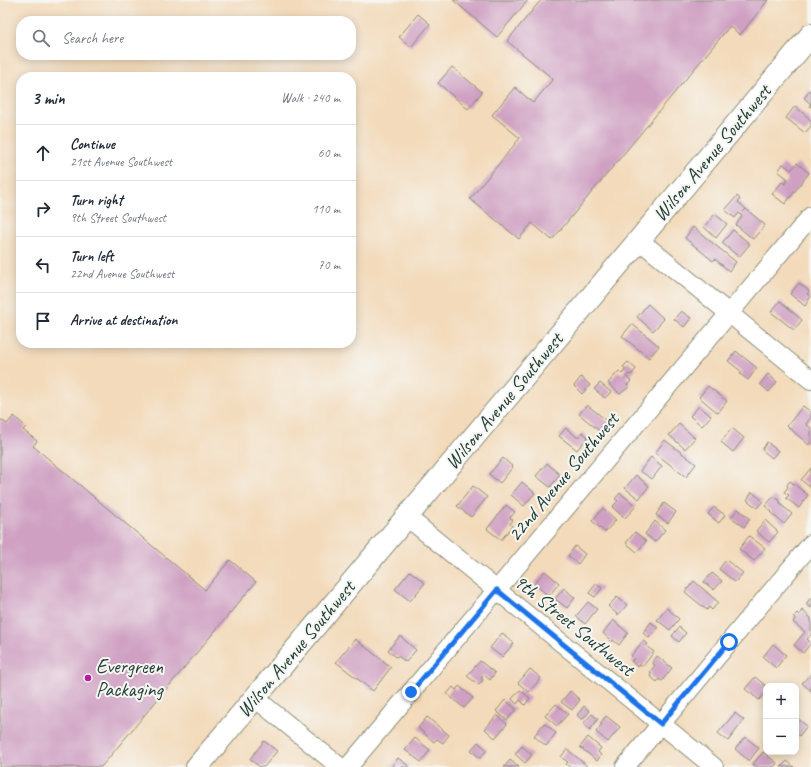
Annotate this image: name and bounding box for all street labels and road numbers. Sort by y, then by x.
street label: Wilson Avenue Southwest [648,78,778,226]
street label: Wilson Avenue Southwest [440,326,570,474]
street label: 22nd Avenue Southwest [502,406,626,547]
street label: 9th Street Southwest [509,569,641,683]
street label: Wilson Avenue Southwest [232,574,362,722]

